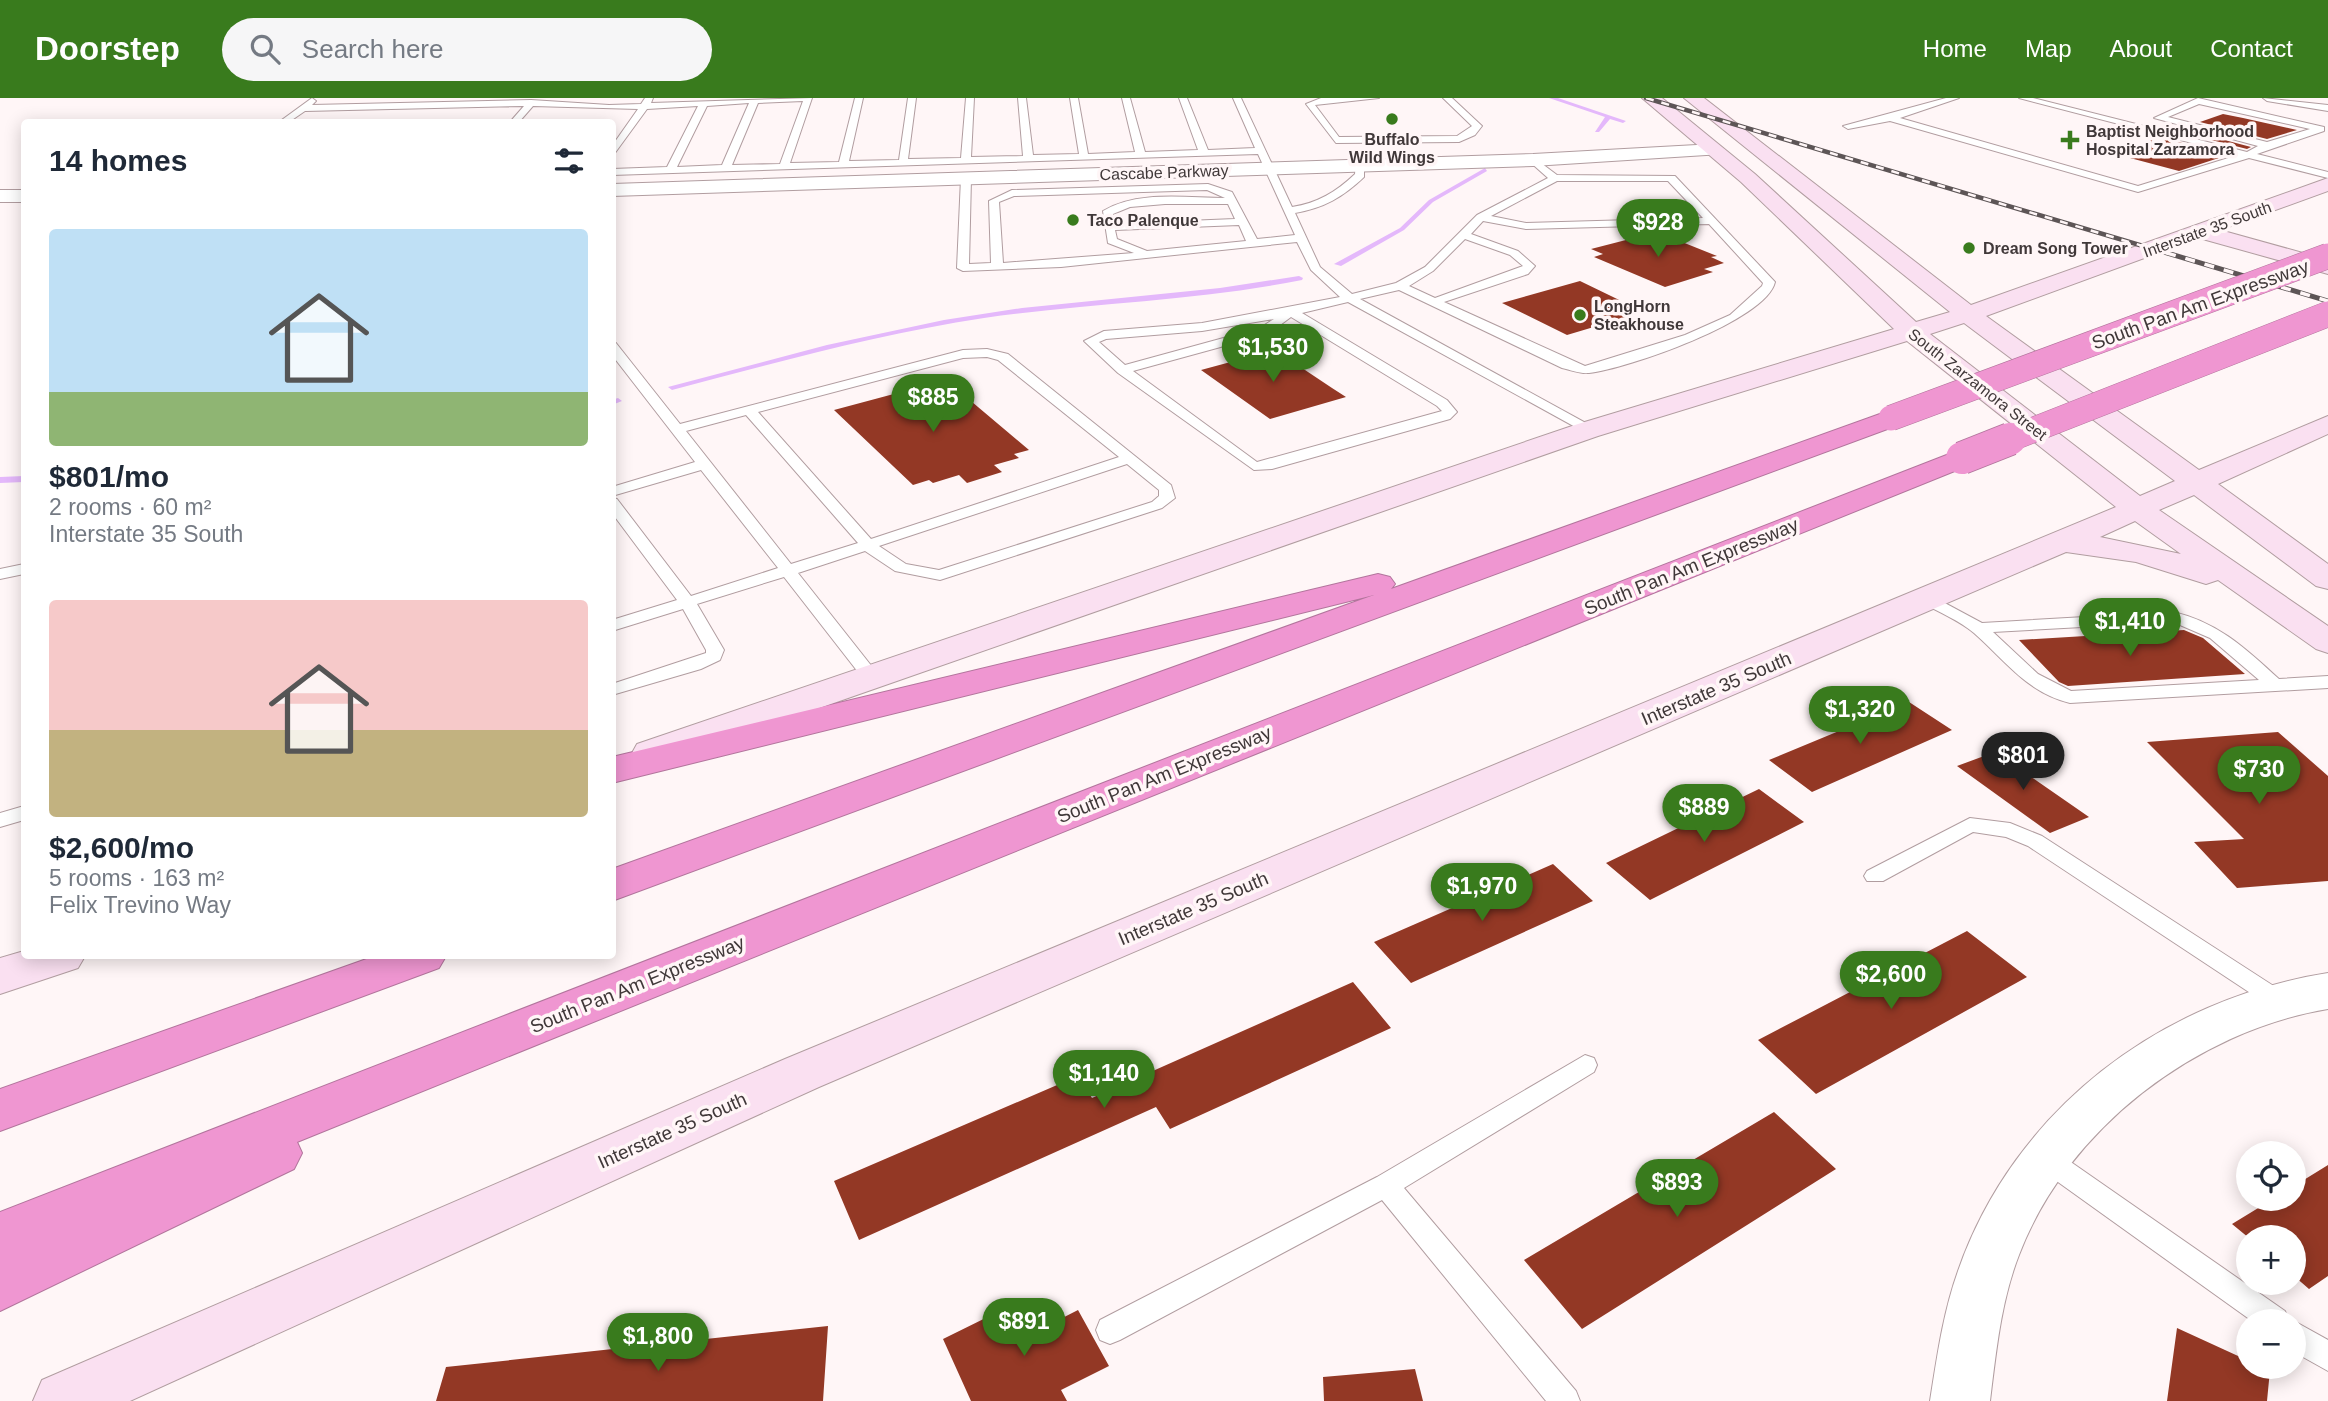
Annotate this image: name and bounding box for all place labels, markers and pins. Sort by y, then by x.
marker: Buffalo Wild Wings [1384,111,1400,127]
place label: Baptist Neighborhood Hospital Zarzamora [2086,123,2254,158]
marker: Baptist Neighborhood Hospital Zarzamora [2060,130,2080,150]
place label: Buffalo Wild Wings [1349,131,1435,166]
pin: $928 [1617,200,1699,259]
marker: Taco Palenque [1065,212,1081,228]
place label: Taco Palenque [1087,212,1199,229]
marker: Dream Song Tower [1961,240,1977,256]
place label: Dream Song Tower [1983,240,2128,257]
place label: LongHorn Steakhouse [1594,298,1684,333]
marker: LongHorn Steakhouse [1572,307,1588,323]
pin: $1,530 [1216,324,1330,384]
pin: $885 [892,374,974,434]
pin: $1,410 [2073,598,2187,658]
pin: $1,320 [1803,686,1917,746]
pin: $801 [1982,732,2064,792]
pin: $730 [2218,746,2300,806]
pin: $889 [1663,784,1745,844]
pin: $1,970 [1425,864,1539,923]
pin: $2,600 [1834,951,1948,1011]
pin: $1,140 [1047,1051,1161,1110]
pin: $893 [1636,1160,1718,1219]
pin: $891 [983,1298,1065,1358]
pin: $1,800 [601,1314,715,1373]

